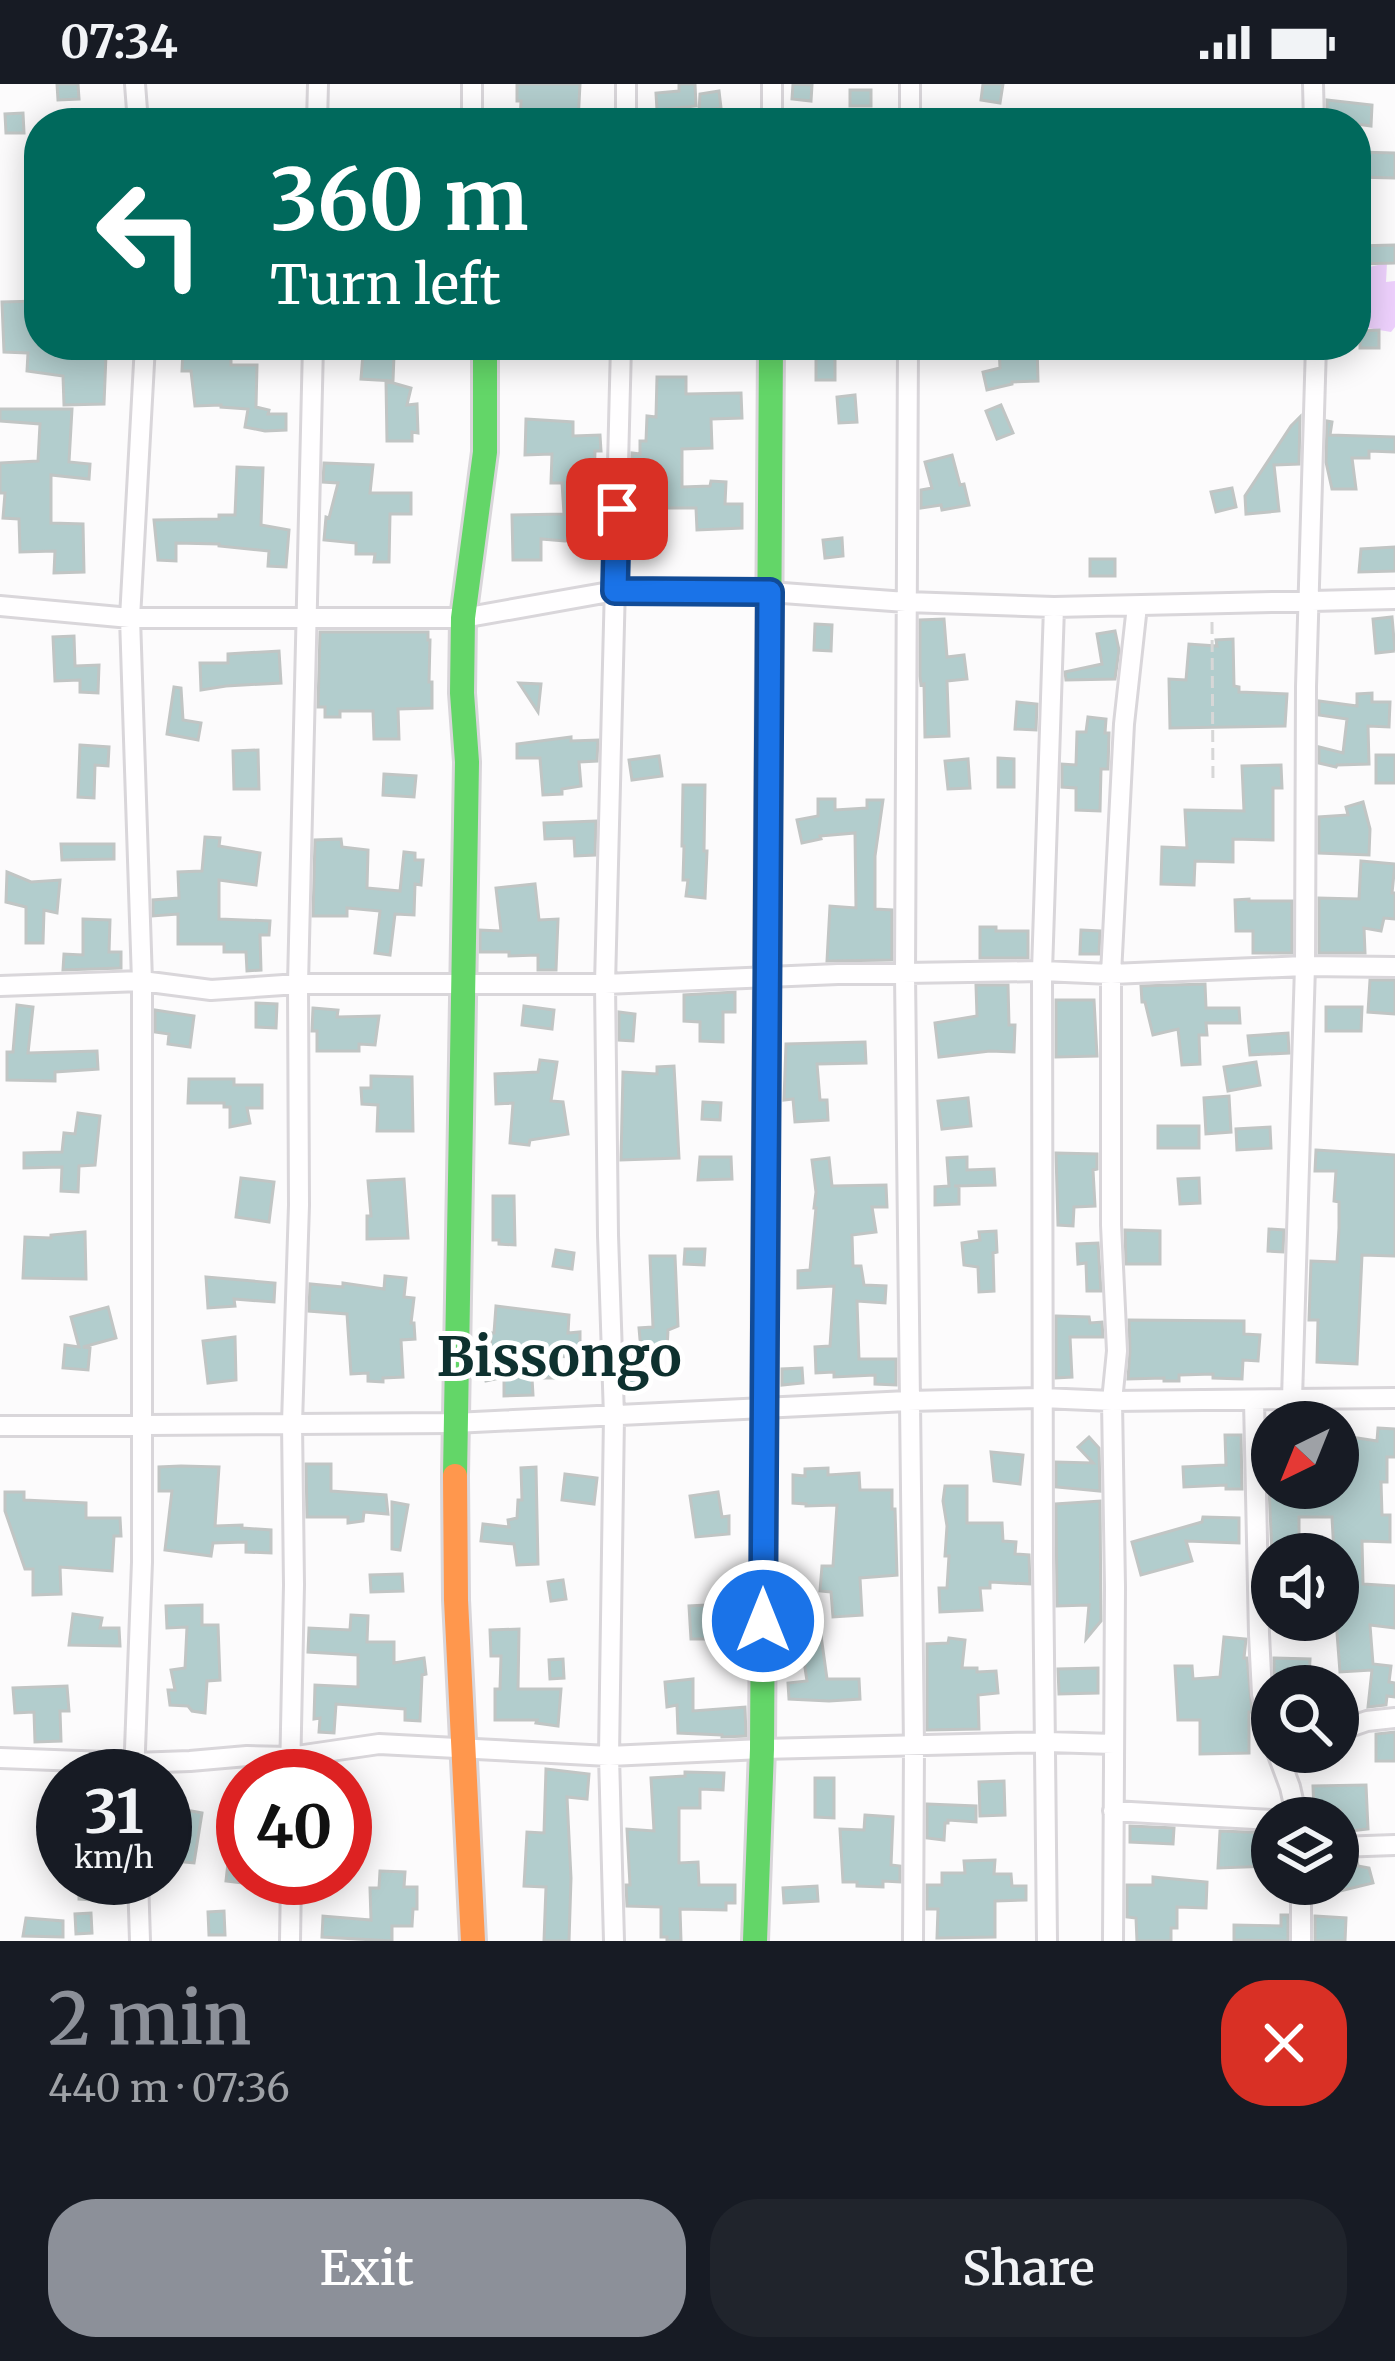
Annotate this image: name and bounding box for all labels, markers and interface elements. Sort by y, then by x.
text: 07:34 [60,14,178,70]
text: 360 m [270,147,528,253]
icon: left [72,156,228,312]
text: Turn left [270,251,501,319]
pin [566,458,668,560]
icon: arrive [584,476,650,542]
district label: Bissongo [436,1323,682,1391]
north arrow [1251,1401,1359,1509]
map controls [1251,1401,1359,1905]
button: sound [1251,1533,1359,1641]
position arrow [700,1558,826,1684]
button: search [1251,1665,1359,1773]
speed limit sign: 40 [216,1749,372,1905]
text: 31 [84,1774,144,1849]
button: layers [1251,1797,1359,1905]
text: km/h [74,1838,154,1876]
text: 2 min [48,1973,251,2064]
button: close [1221,1980,1347,2106]
text: 440 m · 07:36 [48,2064,290,2113]
button: Exit [48,2199,686,2337]
button: Share [710,2199,1347,2337]

